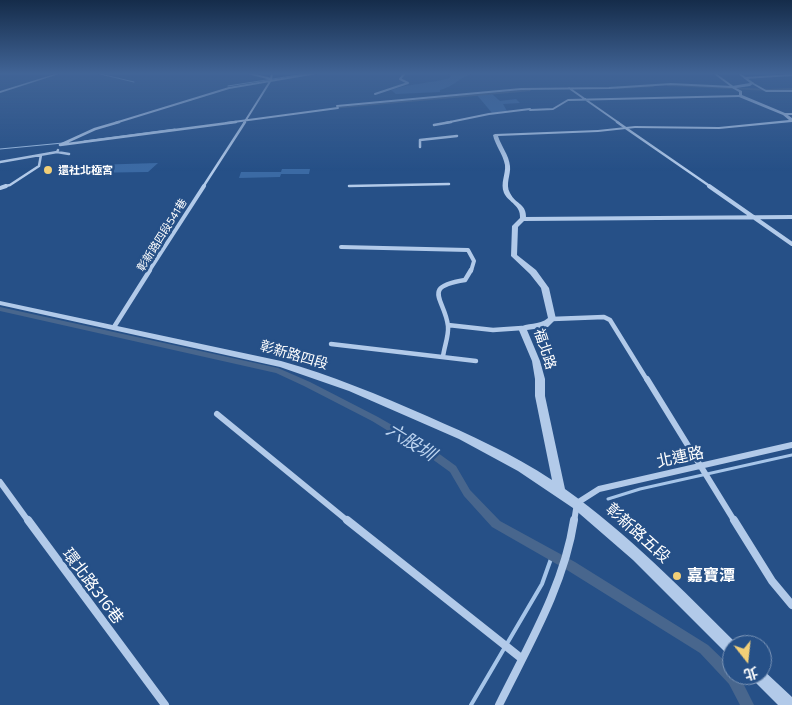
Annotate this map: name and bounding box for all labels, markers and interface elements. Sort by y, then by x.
place label: 還社北極宮 [58,163,113,177]
marker: 還社北極宮 [42,164,54,176]
street label: 彰新路四段541巷 [134,196,190,274]
street label: 福北路 [531,326,559,372]
street label: 彰新路四段 [258,337,330,373]
water label: 六股圳 [382,419,440,465]
street label: 北連路 [655,443,705,471]
street label: 彰新路五段 [602,499,674,567]
street label: 環北路316巷 [58,544,128,628]
place label: 嘉寶潭 [687,566,735,586]
marker: 嘉寶潭 [671,570,683,582]
north arrow [722,635,772,685]
text: 北 [742,664,760,684]

